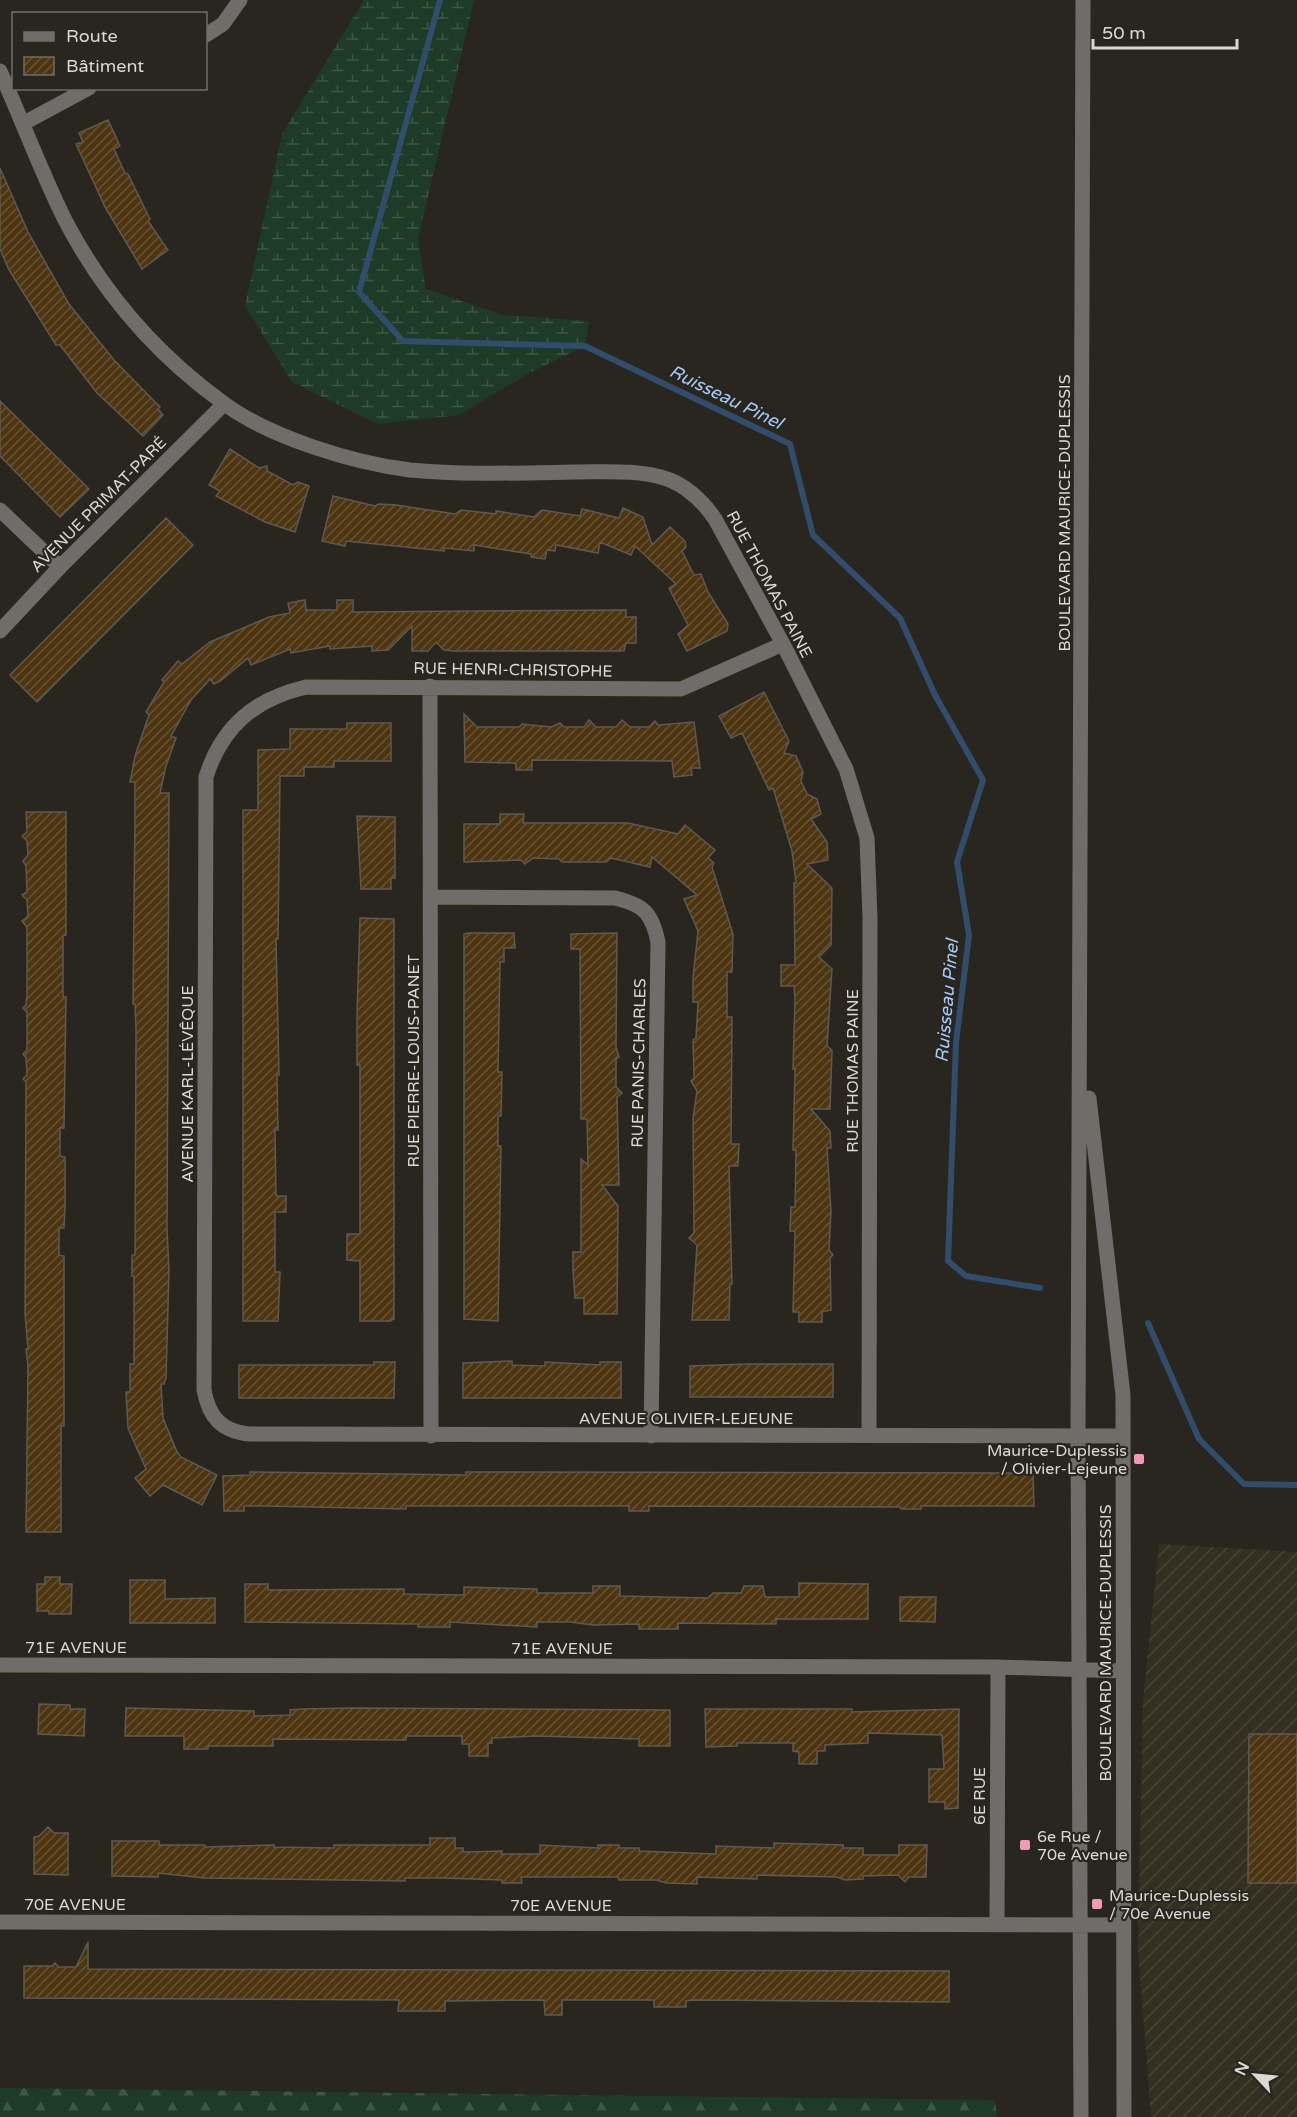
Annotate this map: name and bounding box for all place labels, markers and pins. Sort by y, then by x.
place label: Maurice-Duplessis / Olivier-Lejeune [987,1441,1127,1479]
marker: Maurice-Duplessis / Olivier-Lejeune [1132,1452,1146,1466]
place label: 6e Rue / 70e Avenue [1037,1827,1128,1865]
marker: 6e Rue / 70e Avenue [1018,1838,1032,1852]
place label: Maurice-Duplessis / 70e Avenue [1109,1886,1249,1924]
marker: Maurice-Duplessis / 70e Avenue [1090,1897,1104,1911]

